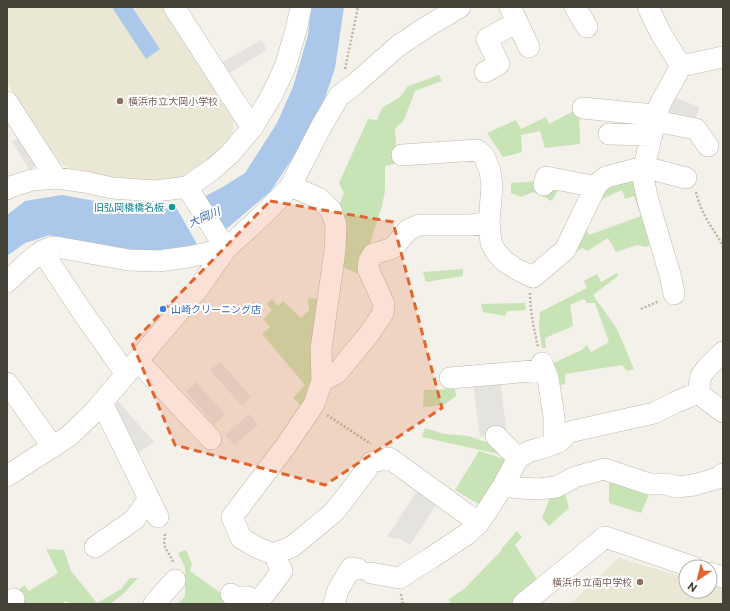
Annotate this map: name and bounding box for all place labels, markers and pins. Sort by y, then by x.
place label: 横浜市立大岡小学校 [128,95,218,107]
marker: 横浜市立大岡小学校 [115,96,125,106]
place label: 旧弘岡橋橋名板 [94,201,164,213]
marker: 旧弘岡橋橋名板 [167,202,177,212]
place label: 山崎クリーニング店 [171,303,261,315]
marker: 山崎クリーニング店 [158,304,168,314]
place label: 横浜市立南中学校 [552,576,632,588]
marker: 横浜市立南中学校 [635,577,645,587]

